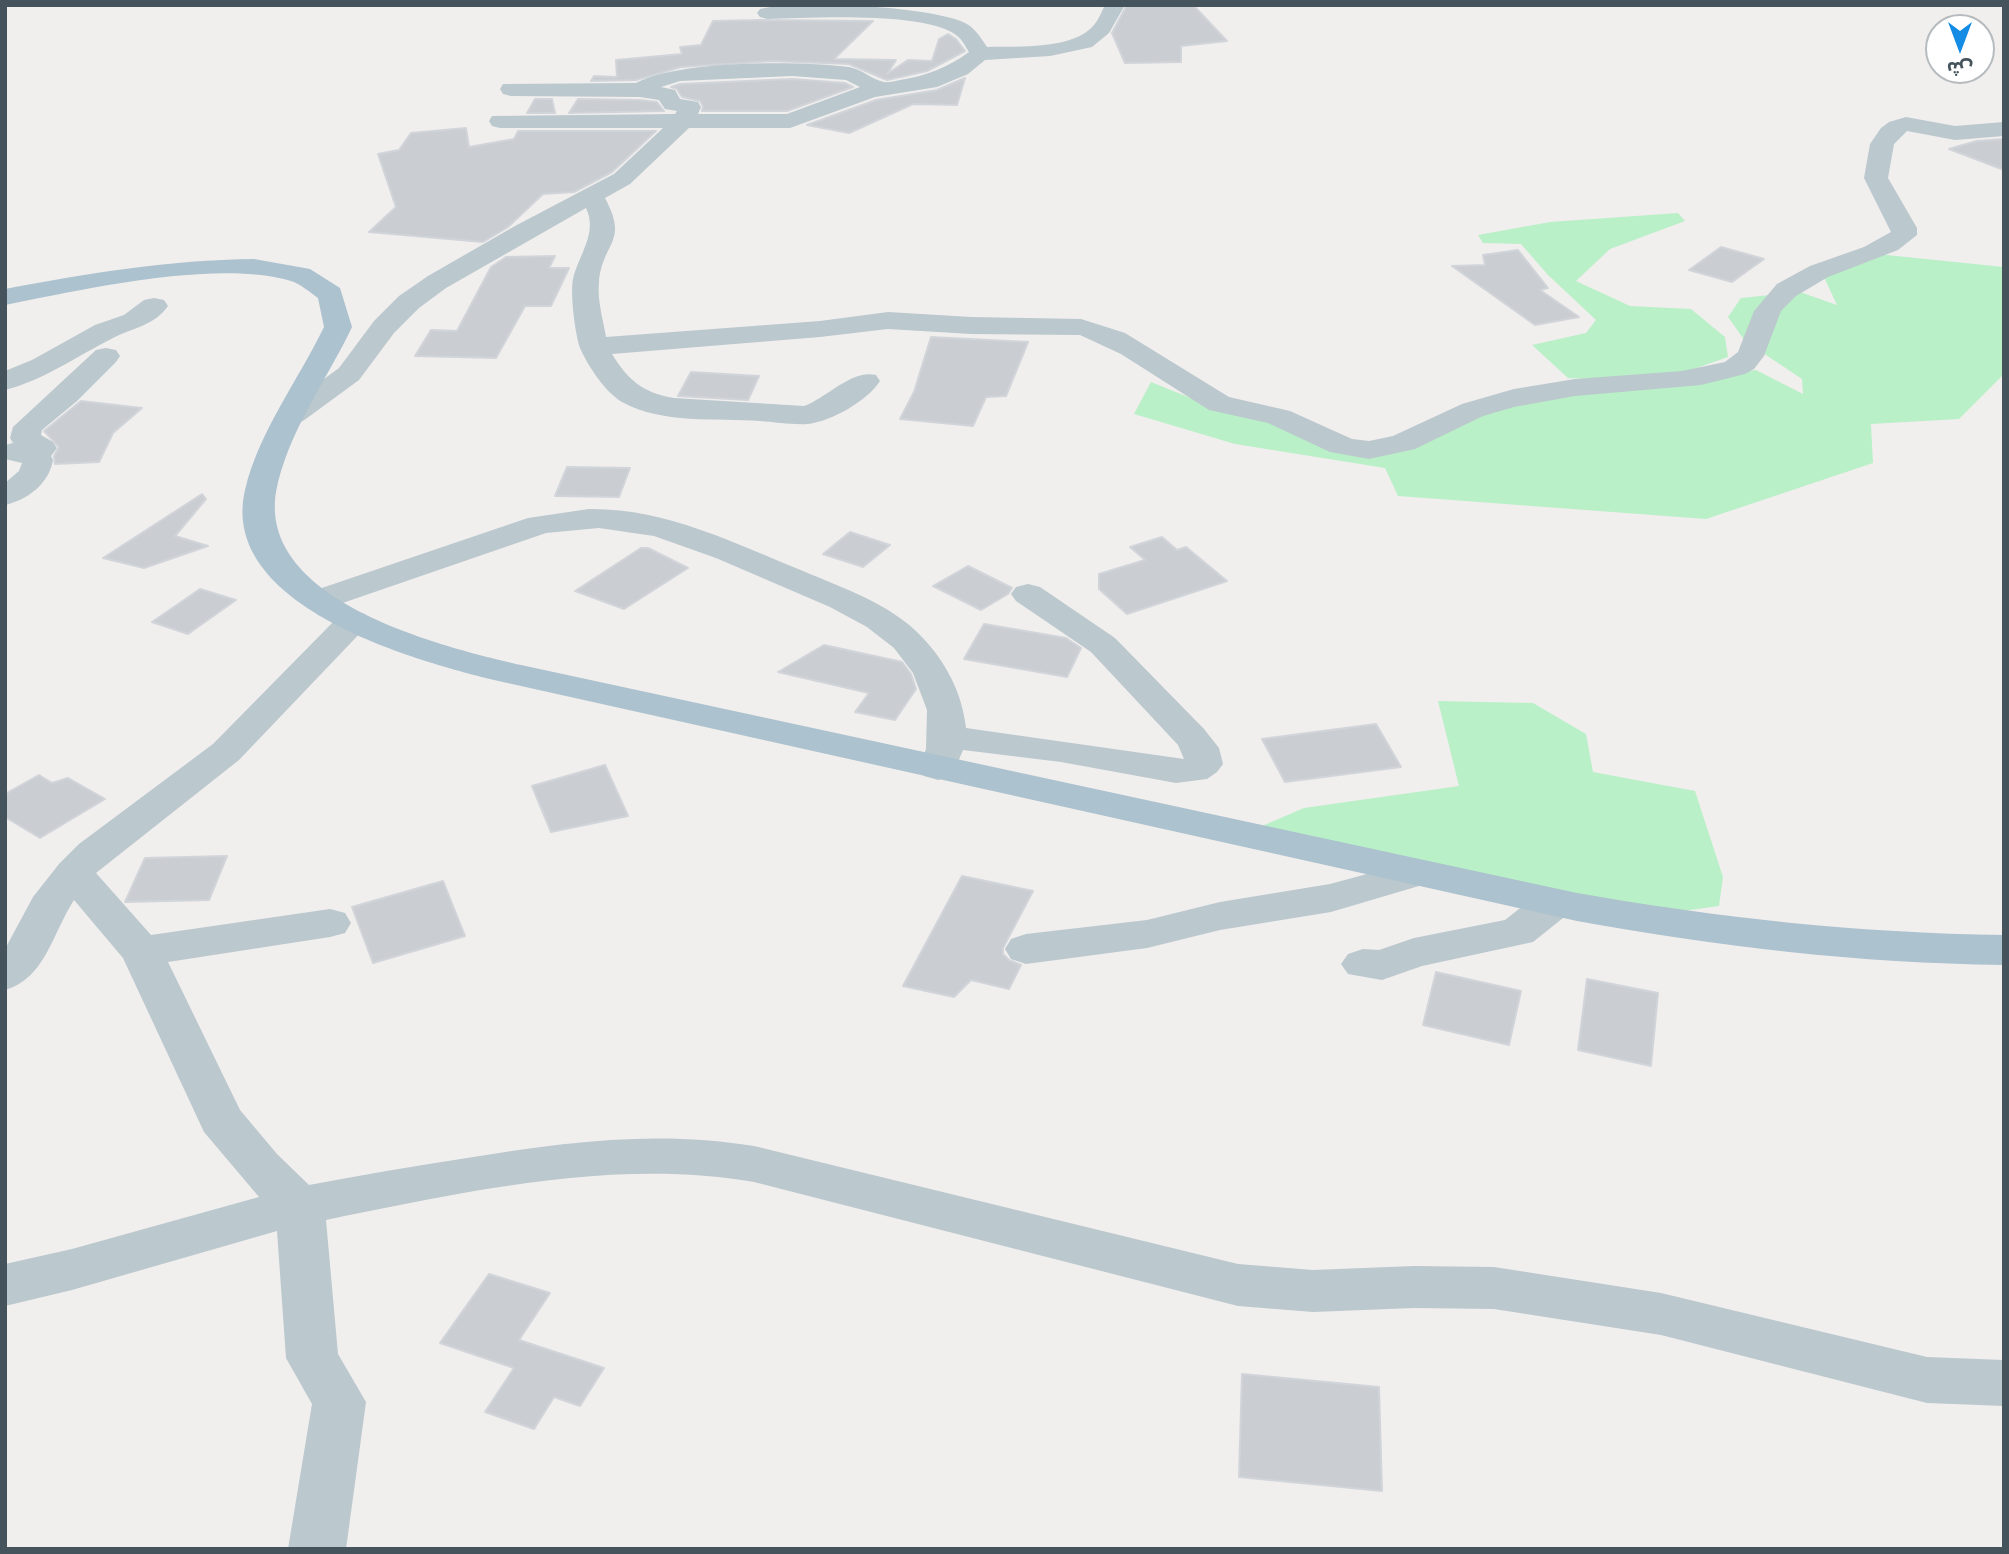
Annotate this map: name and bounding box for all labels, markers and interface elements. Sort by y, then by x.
north arrow [1925,14,1995,84]
text: ش [1947,56,1973,80]

